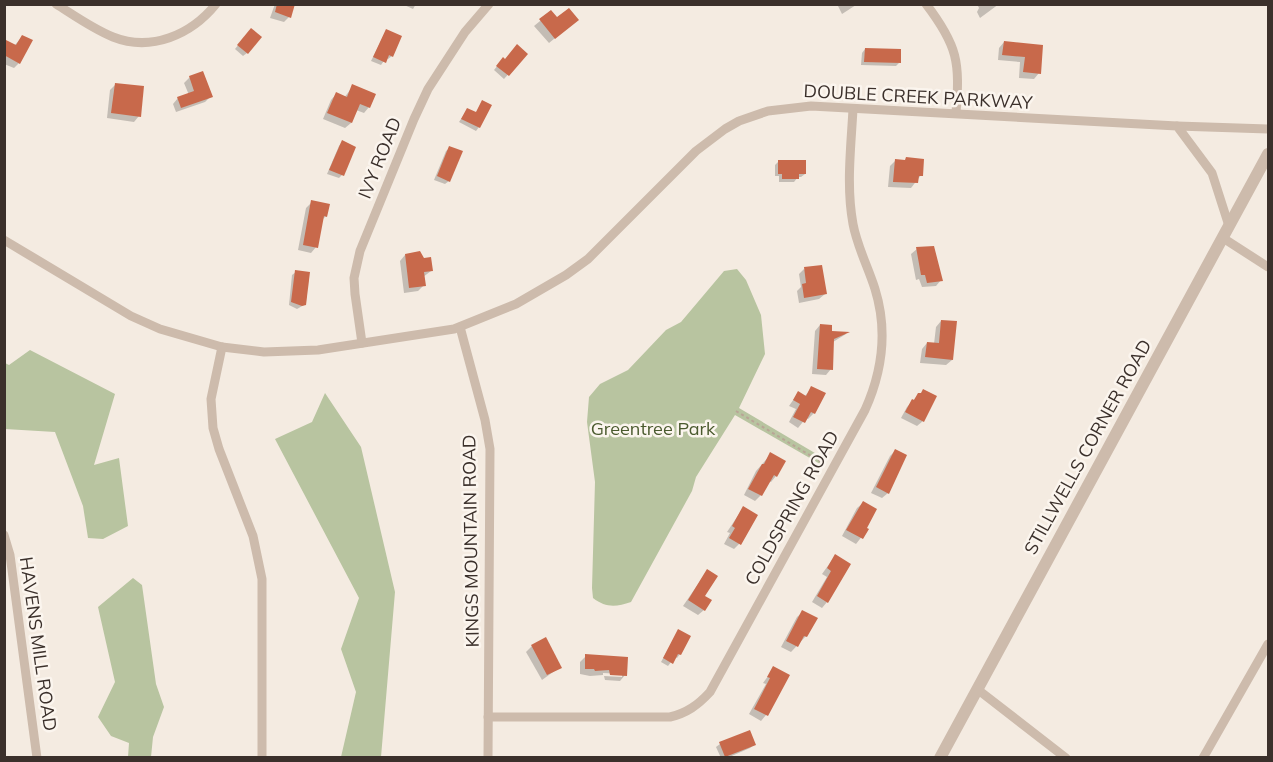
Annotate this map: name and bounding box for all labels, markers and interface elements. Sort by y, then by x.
street label: DOUBLE CREEK PARKWAY [803,79,1034,114]
street label: IVY ROAD [353,114,406,202]
street label: STILLWELLS CORNER ROAD [1019,335,1156,558]
park label: Greentree Park [591,417,716,440]
street label: COLDSPRING ROAD [740,426,844,589]
street label: KINGS MOUNTAIN ROAD [457,434,484,648]
street label: HAVENS MILL ROAD [15,555,62,733]

